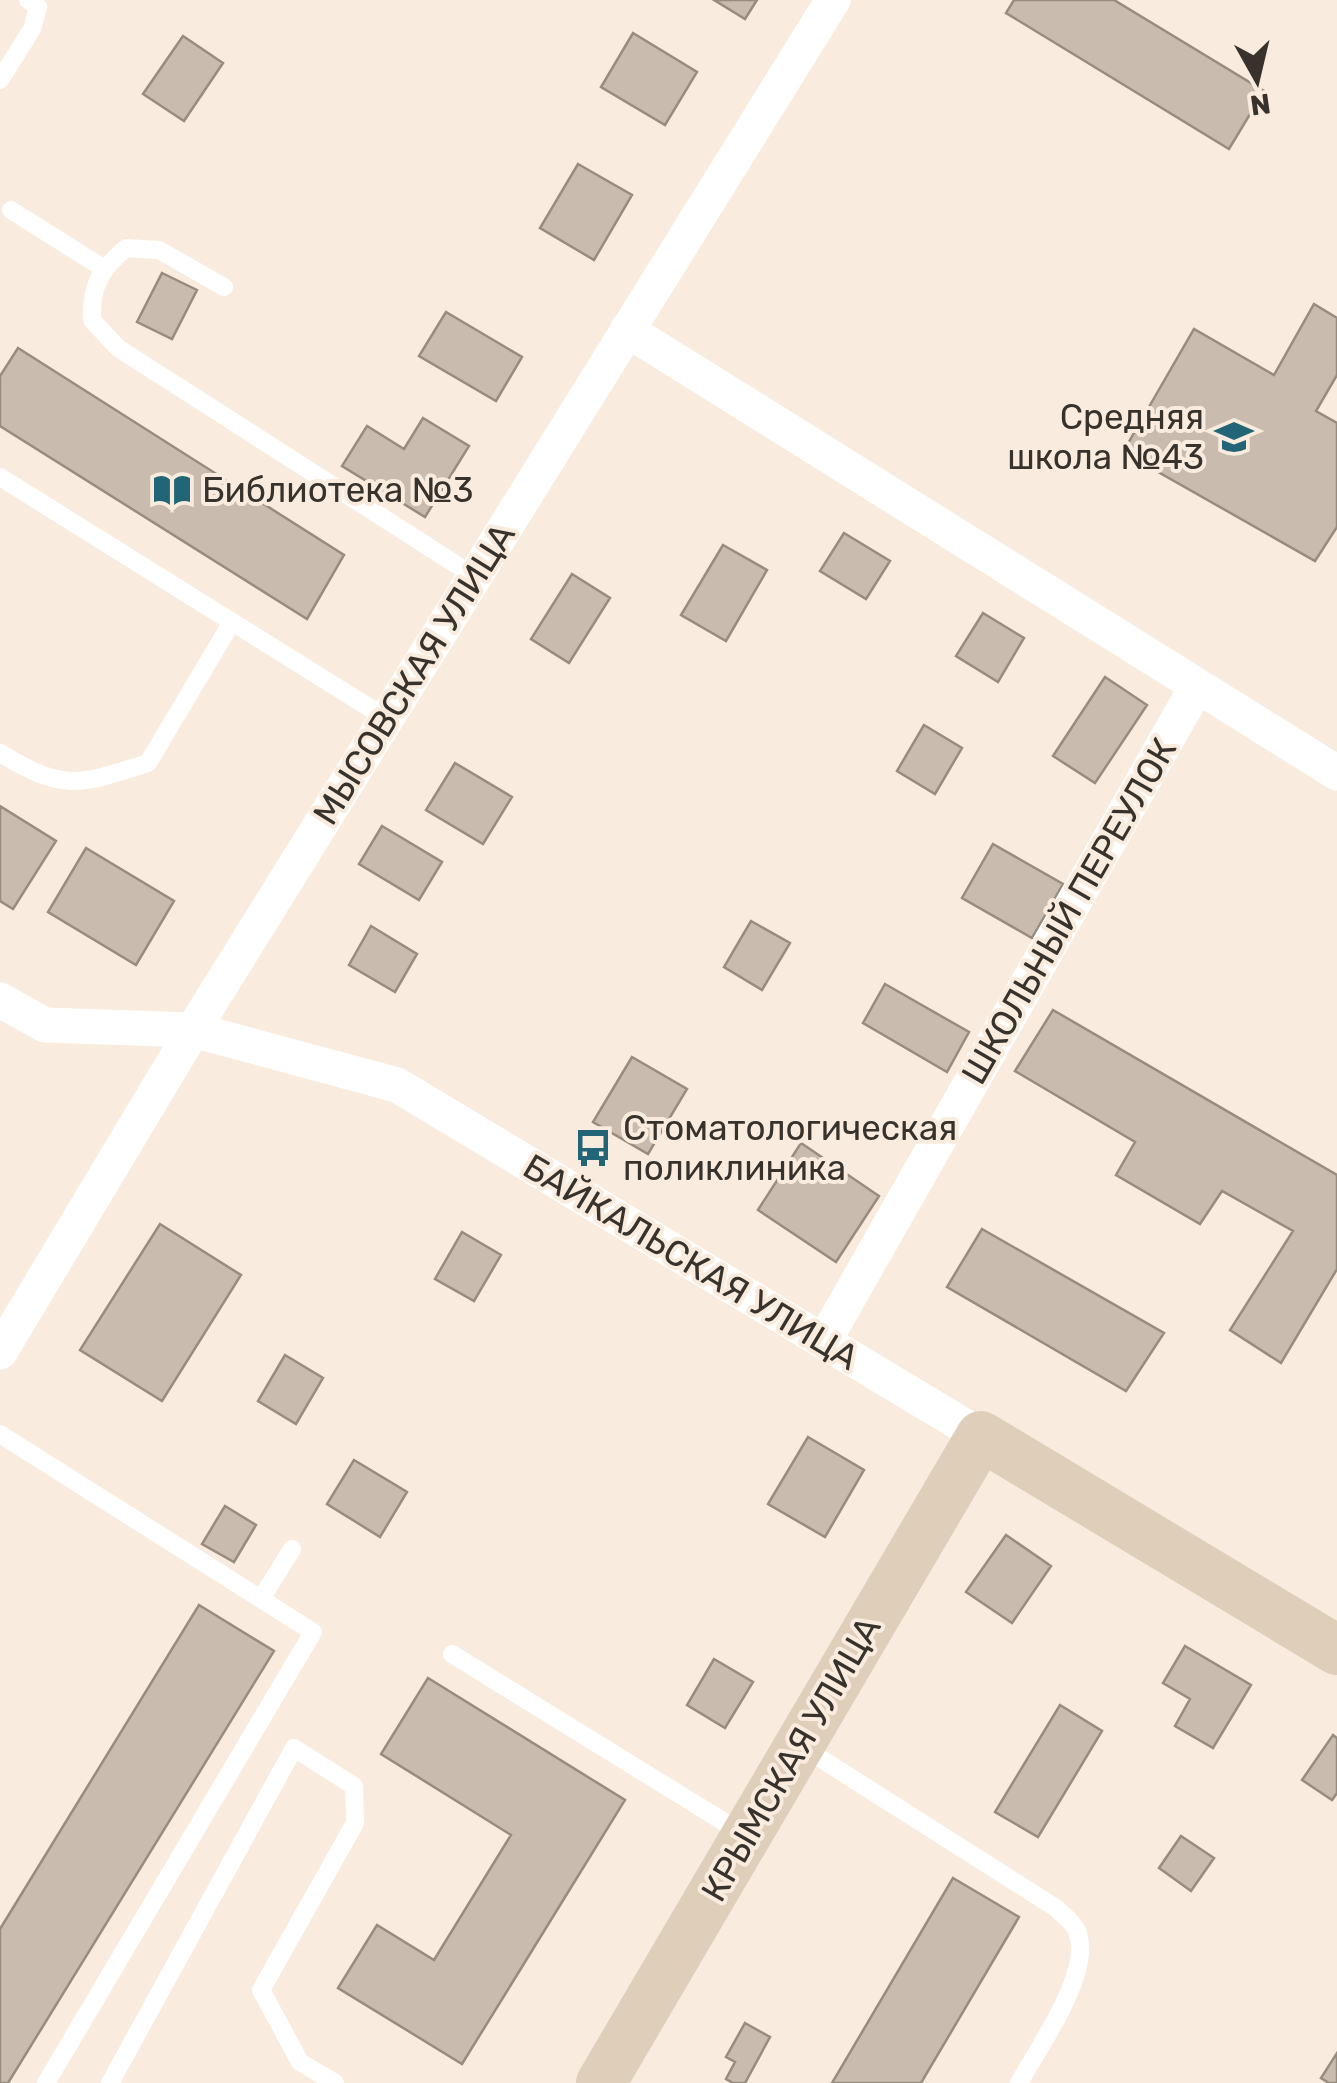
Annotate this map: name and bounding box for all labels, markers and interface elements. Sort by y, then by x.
north arrow [1207,30,1307,130]
text: N [1248,87,1273,122]
place label: Средняя школа №43 [1007,396,1204,478]
school or university icon: Средняя школа №43 [1213,416,1255,458]
library icon: Библиотека №3 [151,469,193,511]
place label: Библиотека №3 [202,469,473,511]
street label: МЫСОВСКАЯ УЛИЦА [304,516,524,832]
street label: ШКОЛЬНЫЙ ПЕРЕУЛОК [953,731,1185,1091]
place label: Стоматологическая поликлиника [623,1107,957,1189]
bus stop icon: Стоматологическая поликлиника [572,1127,614,1169]
street label: БАЙКАЛЬСКАЯ УЛИЦА [516,1145,866,1379]
street label: КРЫМСКАЯ УЛИЦА [692,1609,890,1909]

